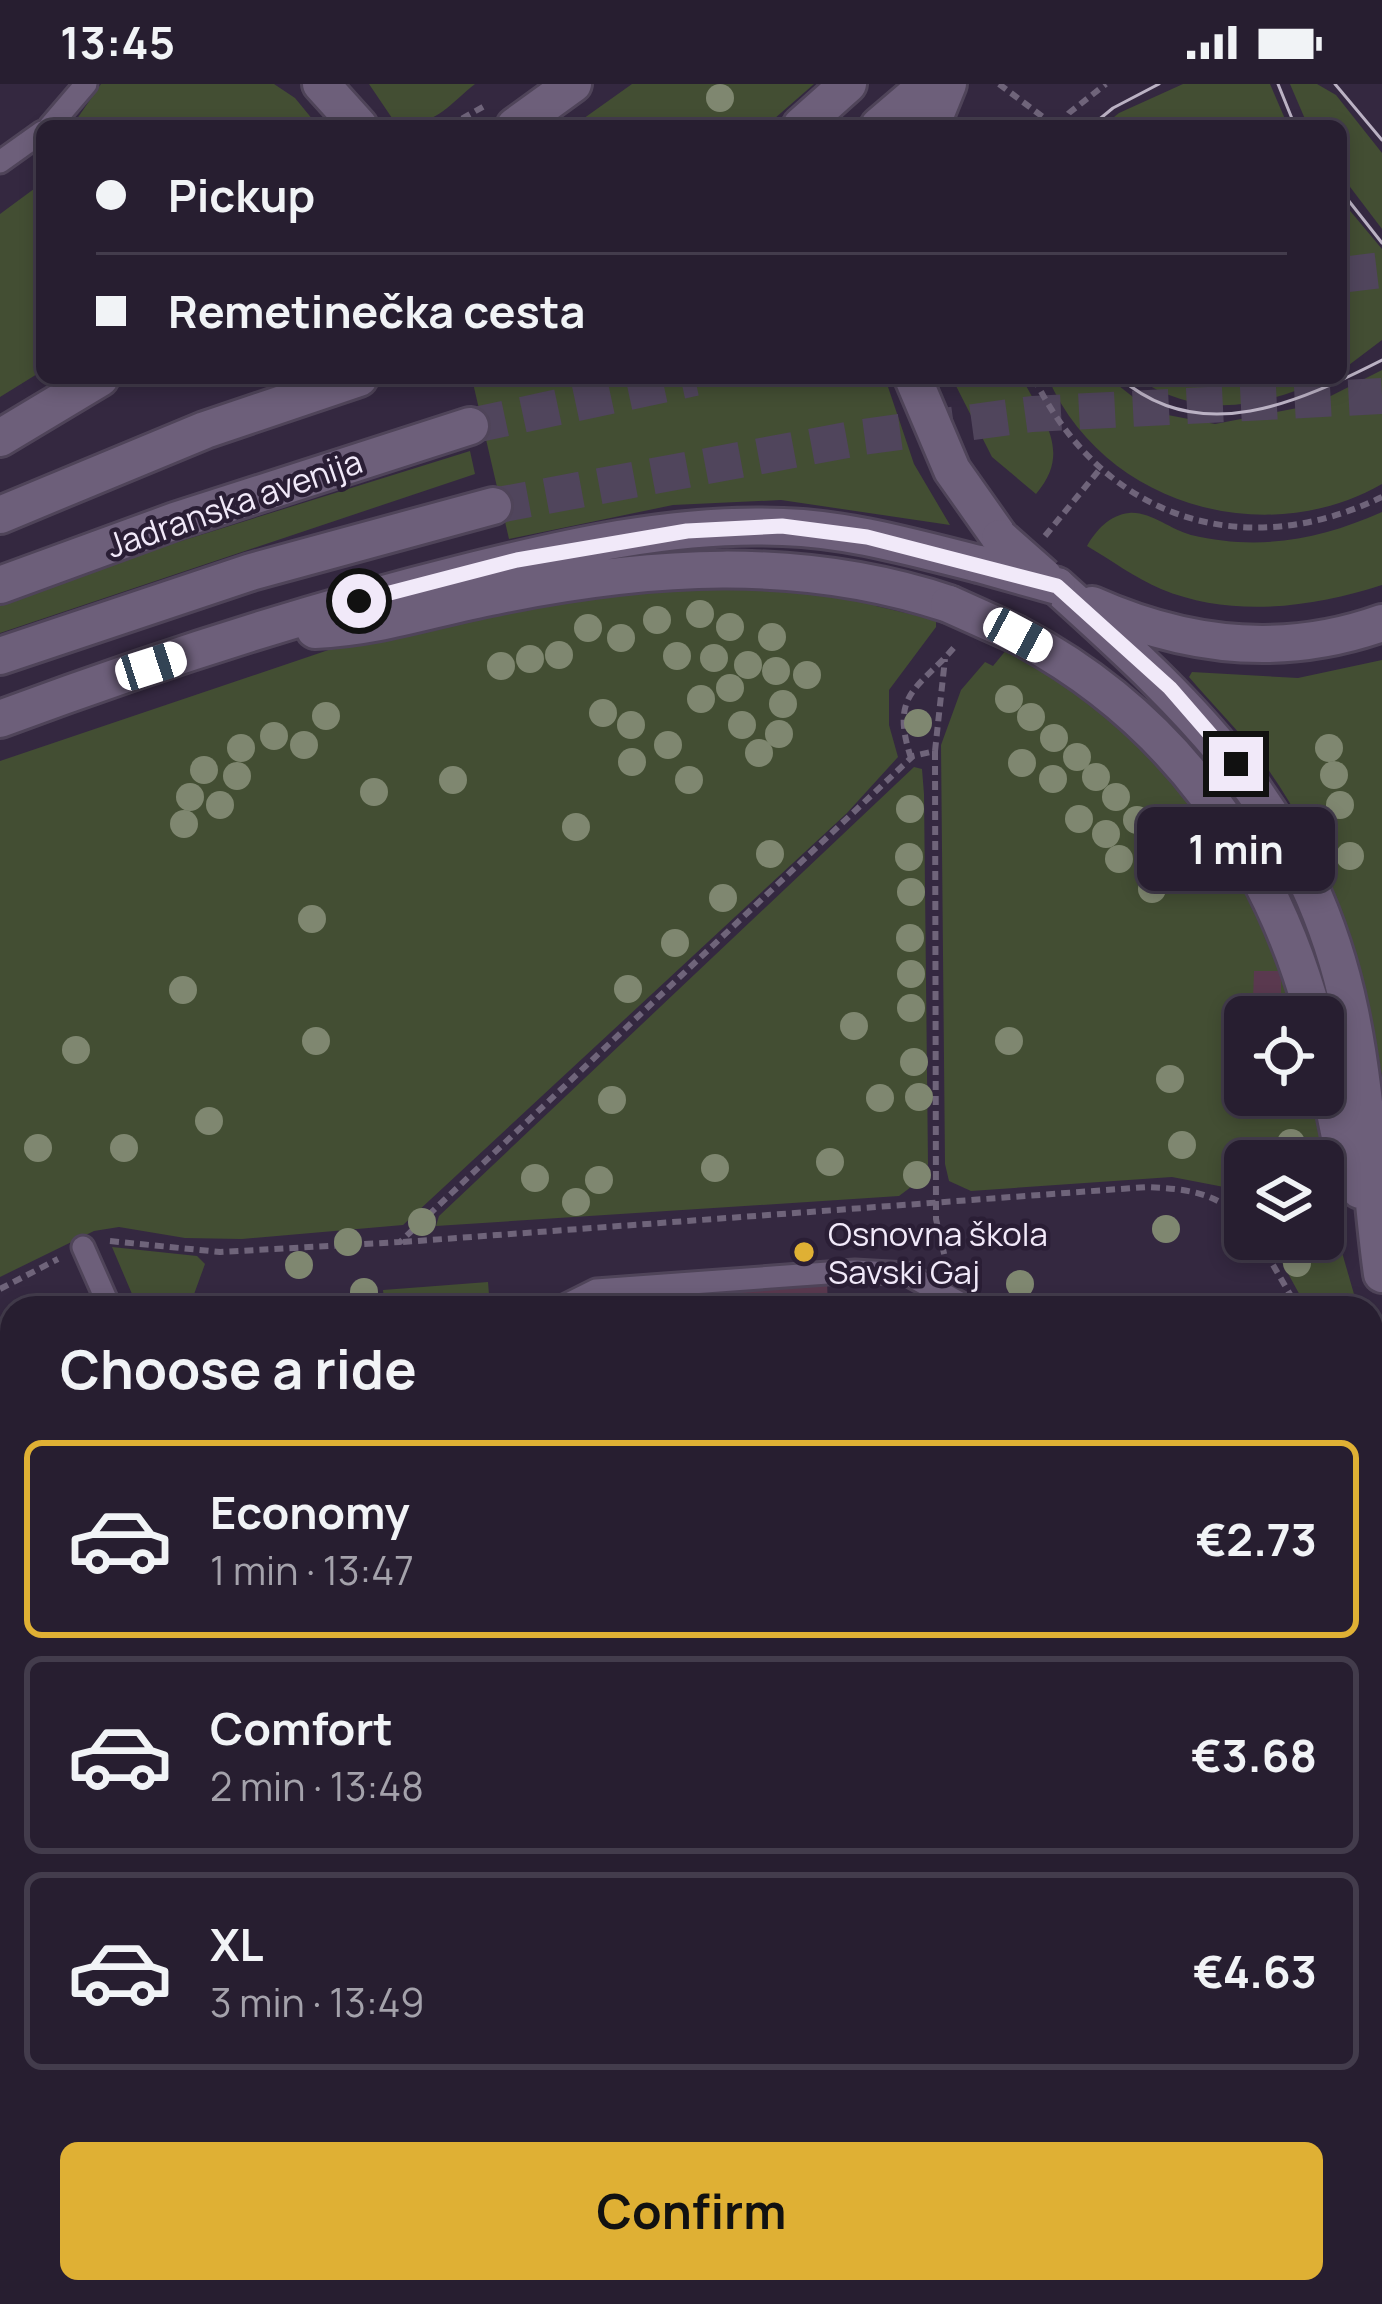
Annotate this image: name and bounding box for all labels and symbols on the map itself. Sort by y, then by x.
street label: Jadranska avenija [100,438,368,568]
route start [332,574,386,628]
car [978,602,1058,668]
car [111,638,191,694]
route end [1209,737,1263,791]
callout: 1 min [1137,806,1335,890]
place label: Osnovna škola Savski Gaj [828,1211,1048,1294]
marker: Osnovna škola Savski Gaj [791,1239,817,1265]

